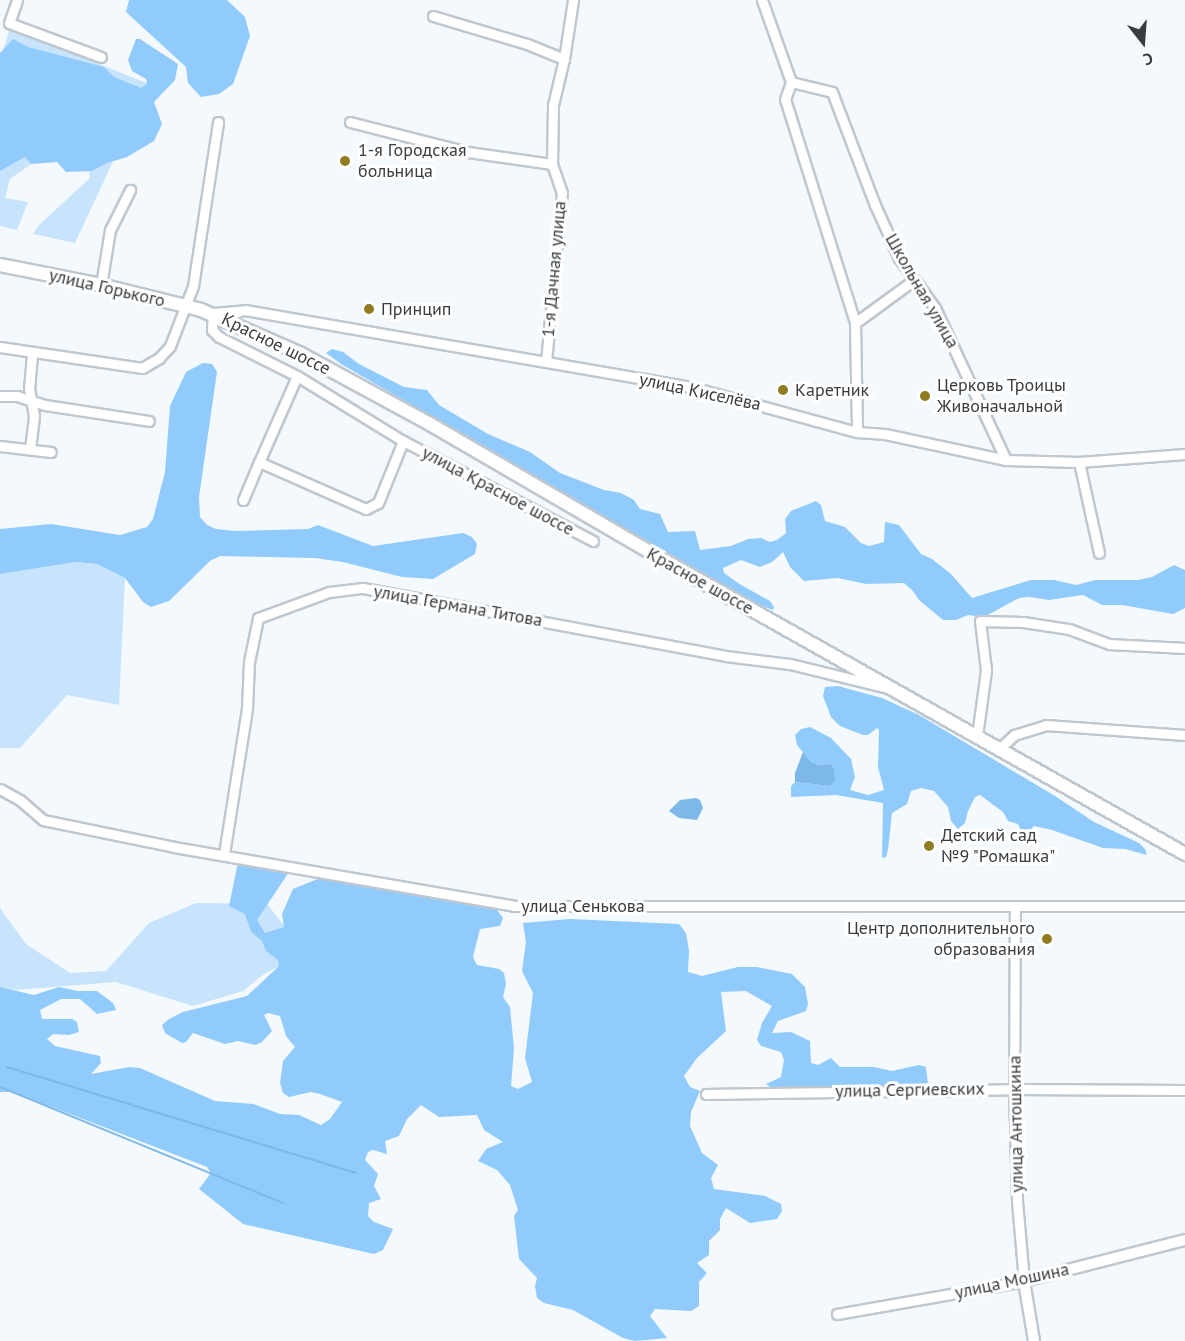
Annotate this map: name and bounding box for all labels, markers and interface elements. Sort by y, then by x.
north arrow [1113,12,1173,72]
text: С [1141,48,1155,70]
place label: 1-я Городская больница [358,140,466,182]
marker: 1-я Городская больница [336,152,354,170]
street label: 1-я Дачная улица [537,200,571,338]
street label: Школьная улица [880,230,964,352]
street label: улица Горького [47,264,167,312]
place label: Принцип [381,298,451,320]
marker: Принцип [362,302,376,316]
street label: Красное шоссе [218,308,334,380]
street label: улица Киселёва [637,369,763,415]
place label: Церковь Троицы Живоначальной [937,375,1067,418]
place label: Каретник [795,379,869,401]
marker: Каретник [776,383,790,397]
marker: Церковь Троицы Живоначальной [918,389,932,403]
street label: улица Красное шоссе [418,442,578,540]
street label: Красное шоссе [643,543,757,619]
street label: улица Германа Титова [372,580,544,632]
place label: Детский сад №9 "Ромашка" [941,825,1056,868]
marker: Детский сад №9 "Ромашка" [922,839,936,853]
street label: улица Сенькова [521,895,645,917]
place label: Центр дополнительного образования [847,918,1035,960]
marker: Центр дополнительного образования [1040,932,1054,946]
street label: улица Антошкина [1004,1055,1028,1193]
street label: улица Сергиевских [835,1078,985,1102]
street label: улица Мошина [953,1258,1071,1304]

